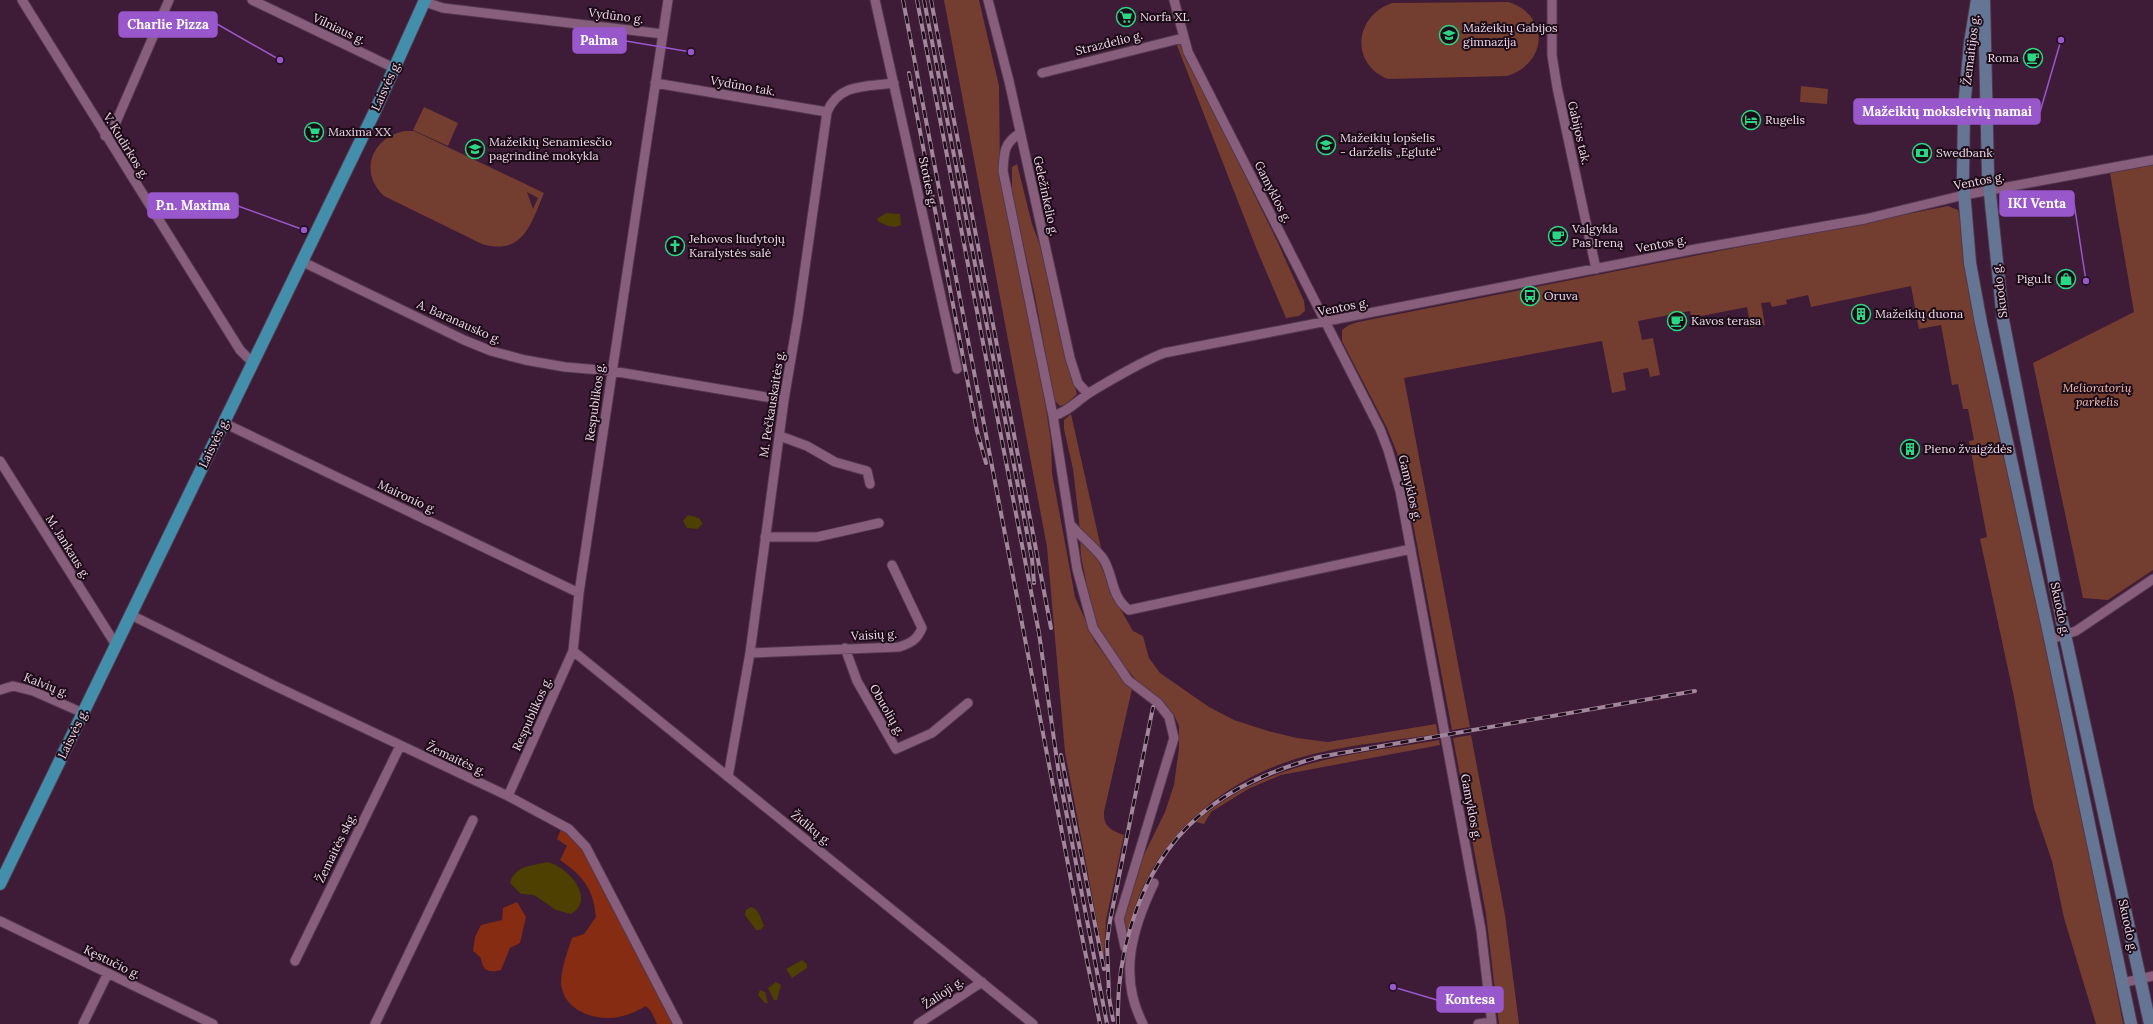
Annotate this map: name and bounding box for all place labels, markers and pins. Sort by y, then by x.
supermarket icon: Norfa XL [1115,6,1137,28]
place label: Norfa XL [1140,9,1189,24]
callout: Charlie Pizza [119,12,217,37]
place label: Mažeikių Gabijos gimnazija [1463,20,1558,49]
school or university icon: Mažeikių Gabijos gimnazija [1438,24,1460,46]
callout: Palma [573,28,626,53]
cafe icon: Roma [2022,47,2044,69]
place label: Roma [1988,50,2019,65]
callout: Mažeikių moksleivių namai [1854,99,2040,124]
hotel icon: Rugelis [1740,109,1762,131]
place label: Rugelis [1765,112,1805,127]
supermarket icon: Maxima XX [303,121,325,143]
place label: Maxima XX [328,124,391,139]
place label: Mažeikių lopšelis - darželis „Eglutė“ [1340,130,1441,159]
place label: Mažeikių Senamiesčio pagrindinė mokykla [489,134,612,163]
school or university icon: Mažeikių lopšelis - darželis „Eglutė“ [1315,134,1337,156]
school or university icon: Mažeikių Senamiesčio pagrindinė mokykla [464,138,486,160]
bank icon: Swedbank [1911,142,1933,164]
place label: Swedbank [1936,145,1993,160]
callout: IKI Venta [2000,191,2074,216]
callout: P.n. Maxima [148,193,238,218]
place label: Valgykla Pas Ireną [1571,221,1623,250]
cafe icon: Valgykla Pas Ireną [1547,225,1569,247]
place label: Jehovos liudytojų Karalystės salė [688,231,785,260]
church icon: Jehovos liudytojų Karalystės salė [664,235,686,257]
shop icon: Pigu.lt [2055,268,2077,290]
place label: Pigu.lt [2017,271,2052,286]
bus stop icon: Oruva [1519,285,1541,307]
place label: Oruva [1544,288,1578,303]
building icon: Mažeikių duona [1850,303,1872,325]
place label: Mažeikių duona [1875,306,1963,321]
cafe icon: Kavos terasa [1666,310,1688,332]
place label: Kavos terasa [1691,313,1761,328]
building icon: Pieno žvaigždės [1899,438,1921,460]
place label: Pieno žvaigždės [1924,441,2013,456]
callout: Kontesa [1437,987,1503,1012]

